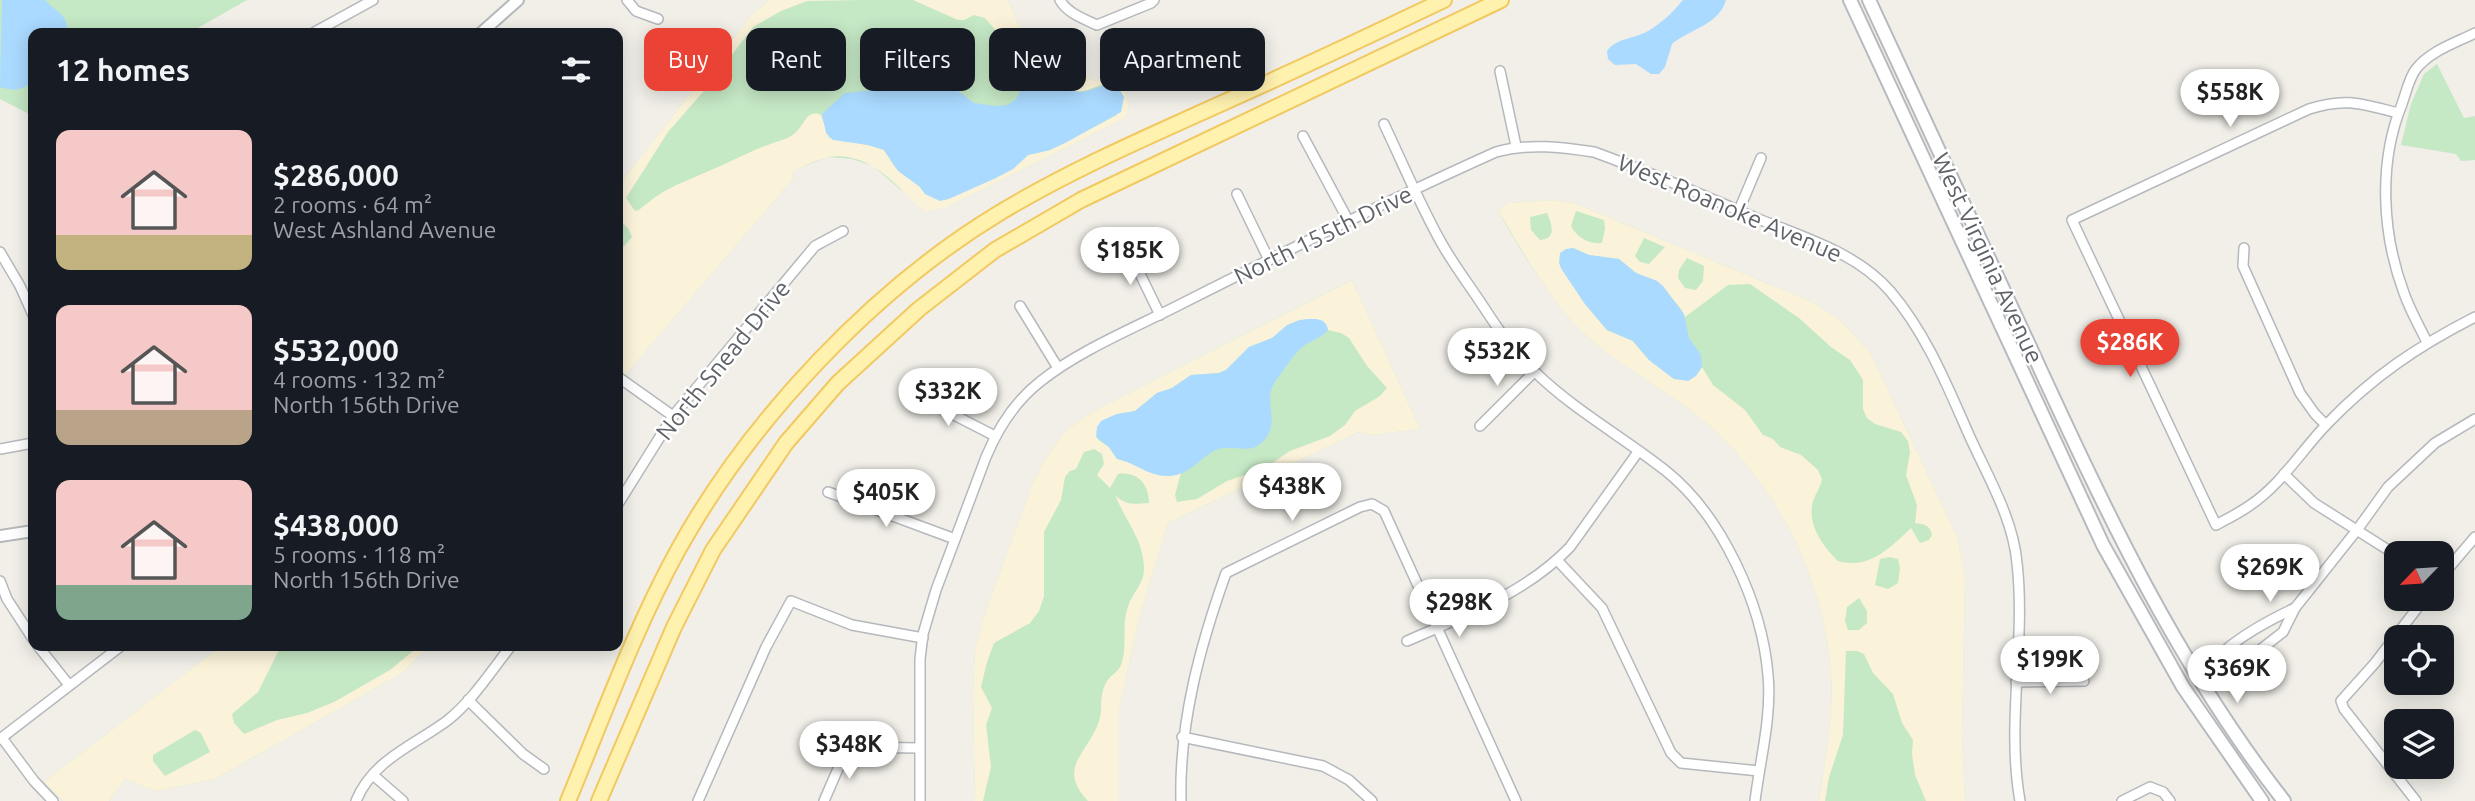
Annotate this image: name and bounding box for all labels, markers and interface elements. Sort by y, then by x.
chip: Buy [644,28,732,91]
chip: Rent [746,28,846,91]
chip: Filters [860,28,975,91]
chip: New [989,28,1086,91]
chip: Apartment [1100,28,1265,91]
icon: filters [557,51,595,89]
text: 12 homes [56,53,190,87]
pin: $558K [2181,69,2279,129]
text: $558K [2196,79,2264,104]
street label: West Virginia Avenue [1927,148,2049,368]
street label: West Roanoke Avenue [1614,149,1846,267]
icon: home [112,158,196,242]
text: $286,000 [273,158,399,192]
street label: North 155th Drive [1229,180,1417,290]
text: 2 rooms · 64 m² [273,192,432,217]
text: West Ashland Avenue [273,217,497,242]
pin: $185K [1081,228,1179,287]
text: $185K [1096,237,1164,262]
street label: North Snead Drive [651,275,795,445]
pin: $286K [2081,320,2179,379]
pin: $532K [1448,328,1546,388]
text: $286K [2096,329,2164,354]
icon: home [112,333,196,417]
text: $532,000 [273,333,399,367]
text: $532K [1463,338,1531,363]
text: 4 rooms · 132 m² [273,367,445,392]
pin: $332K [899,368,997,428]
text: $332K [914,378,982,403]
text: North 156th Drive [273,392,460,417]
pin: $438K [1243,463,1341,523]
pin: $405K [837,470,935,529]
text: $438K [1258,473,1326,498]
text: $405K [852,479,920,504]
icon: home [112,508,196,592]
text: $438,000 [273,508,399,542]
north arrow [2384,541,2454,611]
map controls [2384,541,2454,779]
text: 5 rooms · 118 m² [273,542,445,567]
pin: $269K [2221,544,2319,604]
text: $269K [2236,554,2304,579]
text: North 156th Drive [273,567,460,592]
pin: $298K [1410,580,1508,639]
text: $298K [1425,589,1493,614]
button: locate [2384,625,2454,695]
pin: $199K [2001,636,2099,696]
text: $199K [2016,646,2084,671]
pin: $369K [2188,646,2286,705]
text: $369K [2203,655,2271,680]
button: layers [2384,709,2454,779]
pin: $348K [800,722,898,781]
text: $348K [815,731,883,756]

